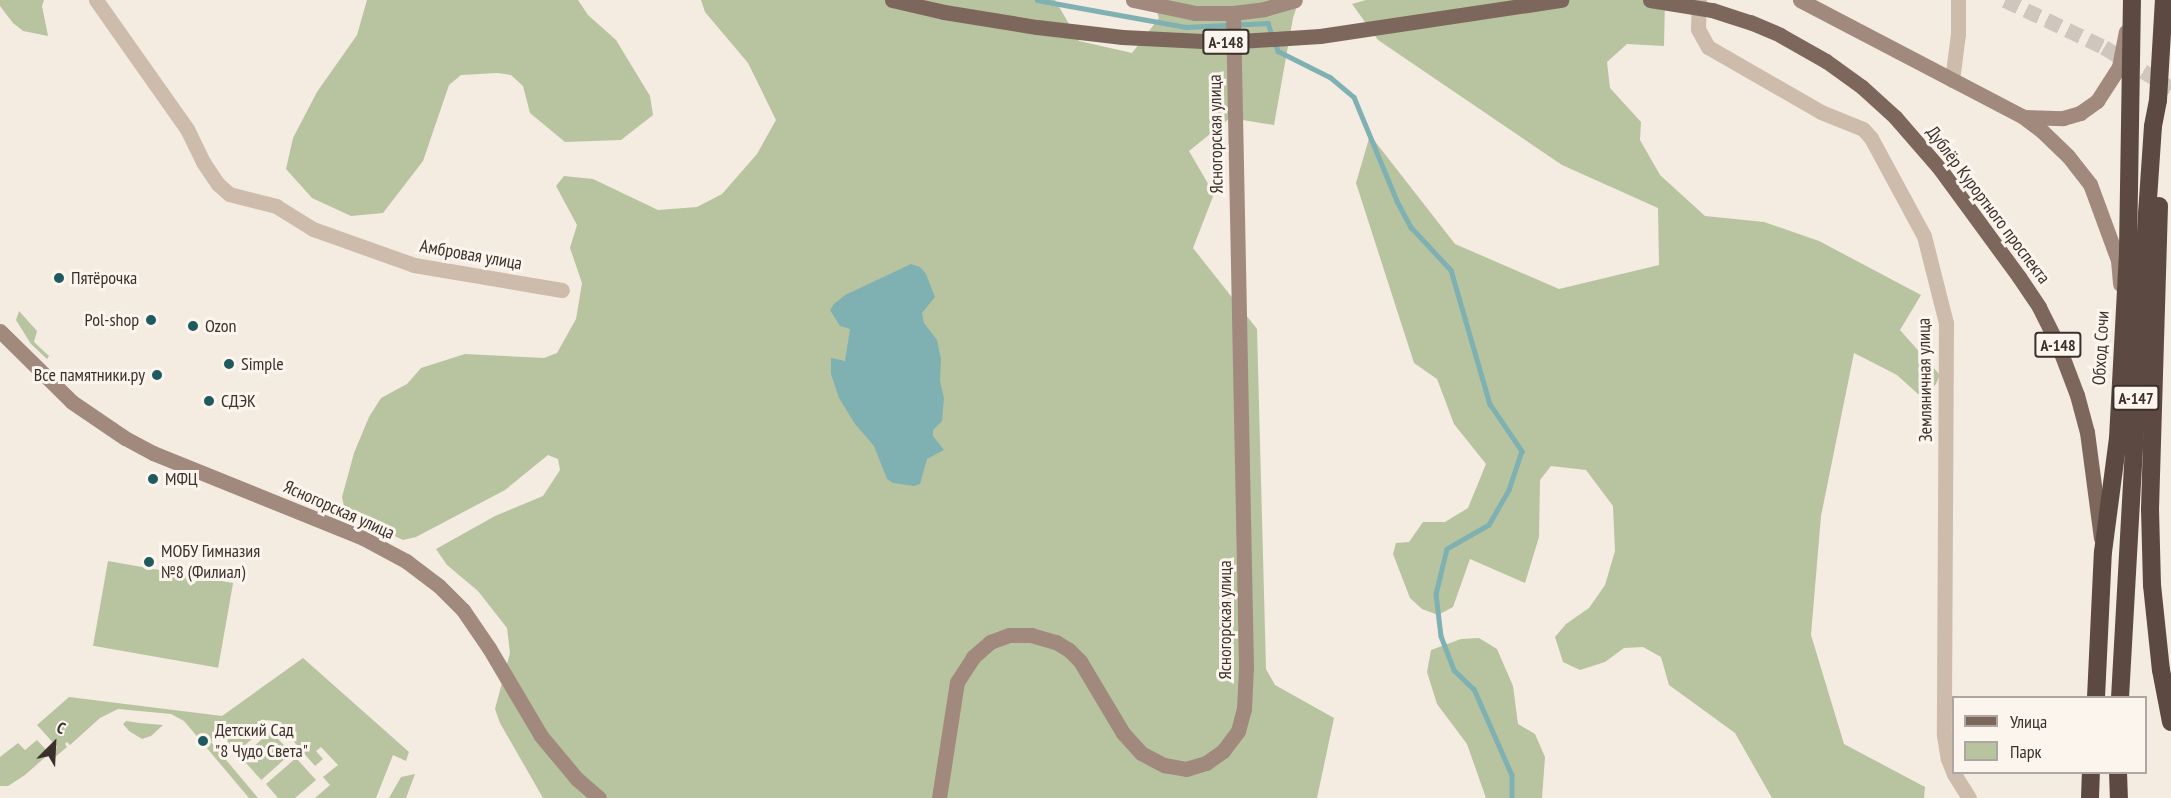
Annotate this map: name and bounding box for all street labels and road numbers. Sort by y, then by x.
road number: А-148 [1202,29,1250,55]
street label: Ясногорская улица [1204,74,1228,194]
street label: Дублёр Курортного проспекта [1922,122,2054,288]
street label: Амбровая улица [418,235,524,275]
street label: Обход Сочи [2088,310,2114,386]
street label: Земляничная улица [1913,318,1937,442]
road number: А-148 [2034,332,2082,358]
road number: А-147 [2112,385,2160,411]
street label: Ясногорская улица [280,476,398,544]
street label: Ясногорская улица [1214,560,1236,680]

